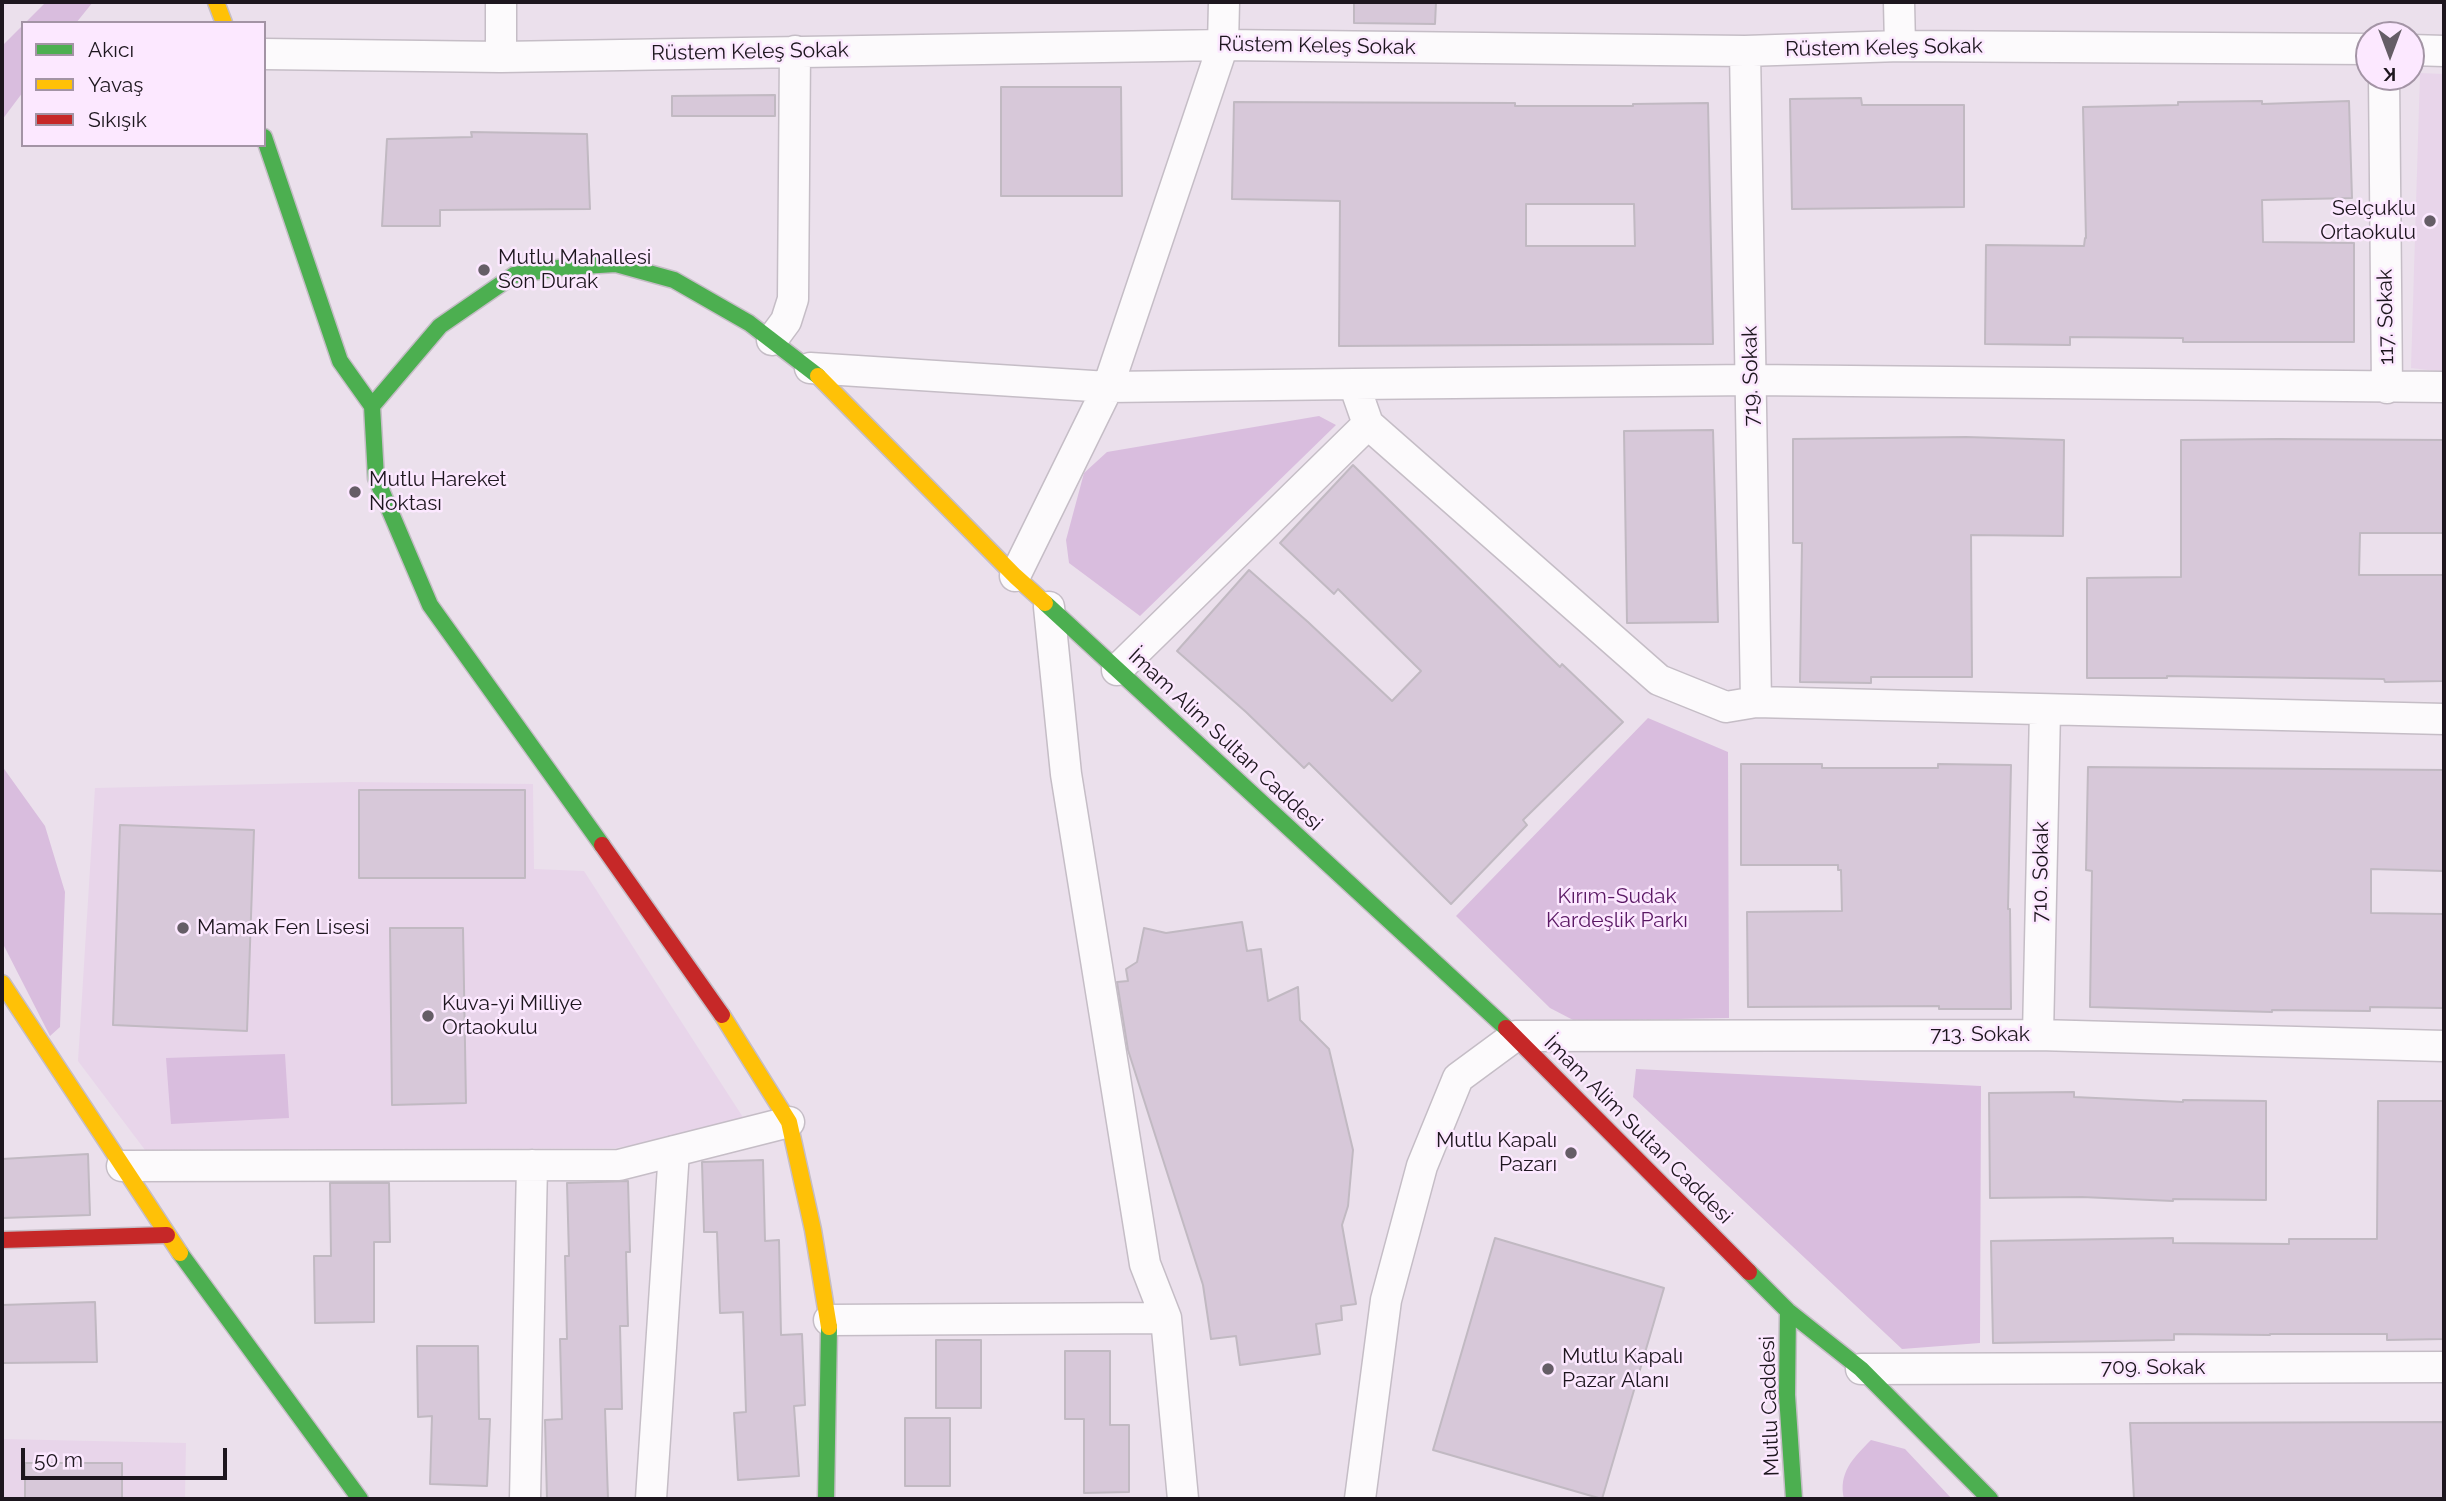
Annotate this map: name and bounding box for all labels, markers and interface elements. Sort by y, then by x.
legend [21,21,266,147]
north arrow [2355,21,2425,91]
street label: Rüstem Keleş Sokak [1218,32,1416,60]
street label: Rüstem Keleş Sokak [1785,34,1983,62]
text: Akıcı [88,37,134,62]
street label: Rüstem Keleş Sokak [651,38,849,66]
text: K [2384,64,2396,86]
text: Yavaş [88,72,143,97]
text: Sıkışık [88,107,147,132]
place label: Selçuklu Ortaokulu [2320,196,2416,246]
marker: Selçuklu Ortaokulu [2422,213,2438,229]
place label: Mutlu Mahallesi Son Durak [498,245,651,295]
marker: Mutlu Mahallesi Son Durak [476,262,492,278]
street label: 117. Sokak [2373,269,2399,365]
street label: 719. Sokak [1738,325,1764,427]
place label: Mutlu Hareket Noktası [369,467,506,517]
marker: Mutlu Hareket Noktası [347,484,363,500]
street label: İmam Alim Sultan Caddesi [1123,644,1327,836]
street label: 710. Sokak [2028,821,2054,923]
park label: Kırım-Sudak Kardeşlik Parkı [1546,884,1688,934]
place label: Mamak Fen Lisesi [197,915,370,941]
marker: Mamak Fen Lisesi [175,920,191,936]
place label: Kuva-yi Milliye Ortaokulu [442,991,582,1041]
marker: Kuva-yi Milliye Ortaokulu [420,1008,436,1024]
street label: 713. Sokak [1930,1022,2030,1048]
street label: İmam Alim Sultan Caddesi [1539,1031,1737,1229]
place label: Mutlu Kapalı Pazarı [1436,1128,1557,1178]
marker: Mutlu Kapalı Pazarı [1563,1145,1579,1161]
street label: Mutlu Caddesi [1755,1335,1785,1477]
place label: Mutlu Kapalı Pazar Alanı [1562,1344,1683,1394]
street label: 709. Sokak [2101,1355,2205,1381]
marker: Mutlu Kapalı Pazar Alanı [1540,1361,1556,1377]
scale bar [24,1434,231,1478]
text: 50 m [34,1447,83,1472]

